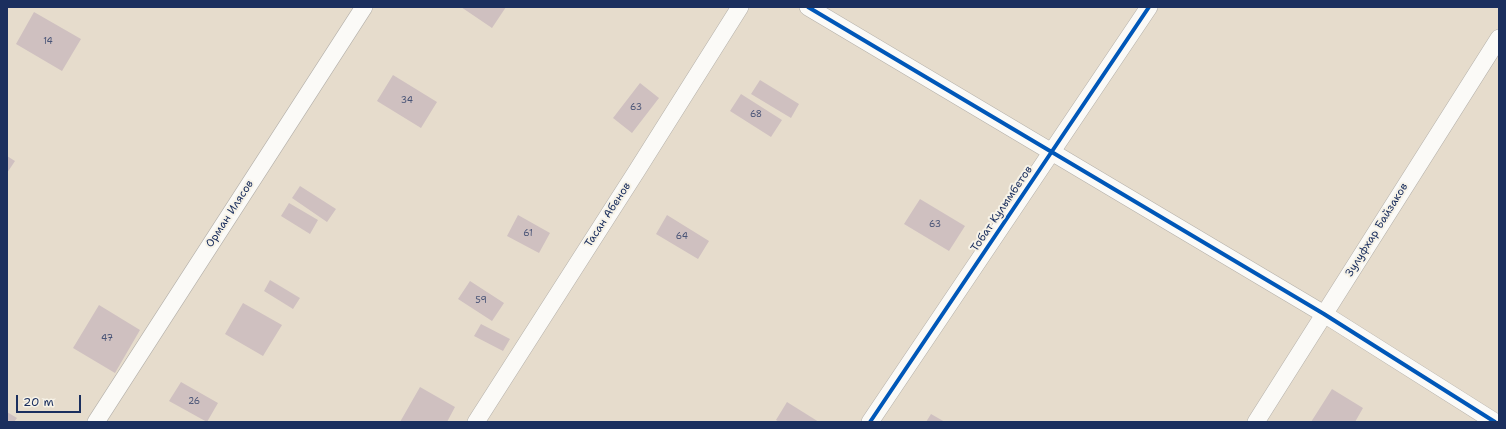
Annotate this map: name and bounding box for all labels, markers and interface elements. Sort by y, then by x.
house number: 14 [43,37,53,47]
house number: 34 [401,96,413,106]
house number: 63 [630,103,642,113]
house number: 68 [750,110,762,120]
street label: Тобат Кулымбетов [968,164,1036,254]
street label: Орман Илясов [203,178,257,250]
street label: Тасан Абенов [582,180,634,250]
street label: Зулуфхар Байзаков [1343,181,1411,279]
house number: 63 [929,220,941,230]
house number: 61 [523,229,533,239]
house number: 64 [676,232,688,242]
house number: 59 [475,296,487,306]
house number: 47 [101,334,113,344]
scale bar [18,387,83,413]
text: 20 m [23,394,54,410]
house number: 26 [188,397,200,407]

